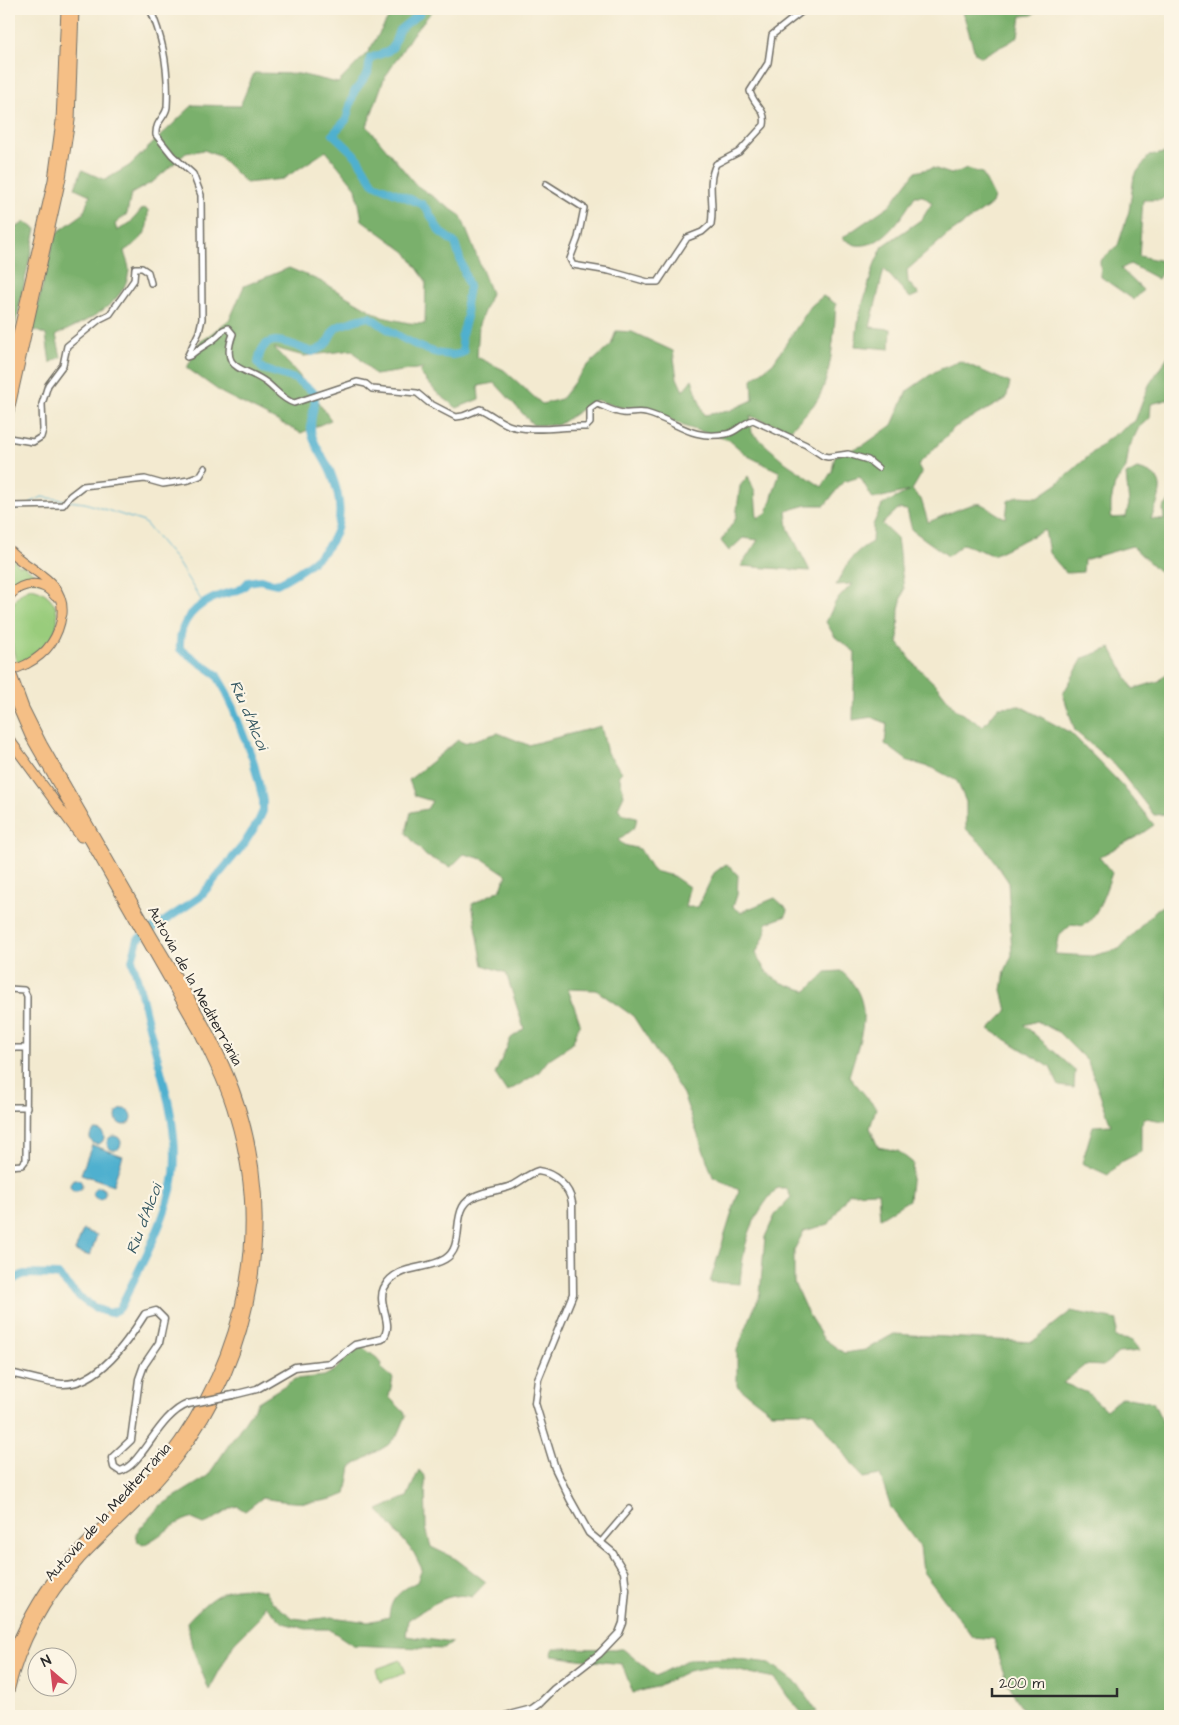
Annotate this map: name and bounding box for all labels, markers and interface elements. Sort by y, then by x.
water label: Riu d'Alcoi [225,677,274,755]
street label: Autovia de la Mediterrània [142,902,248,1070]
water label: Riu d'Alcoi [121,1178,168,1257]
street label: Autovia de la Mediterrània [40,1438,176,1586]
north arrow [28,1648,78,1698]
text: N [38,1650,55,1672]
scale bar [992,1665,1116,1697]
text: 200 m [999,1673,1045,1694]

